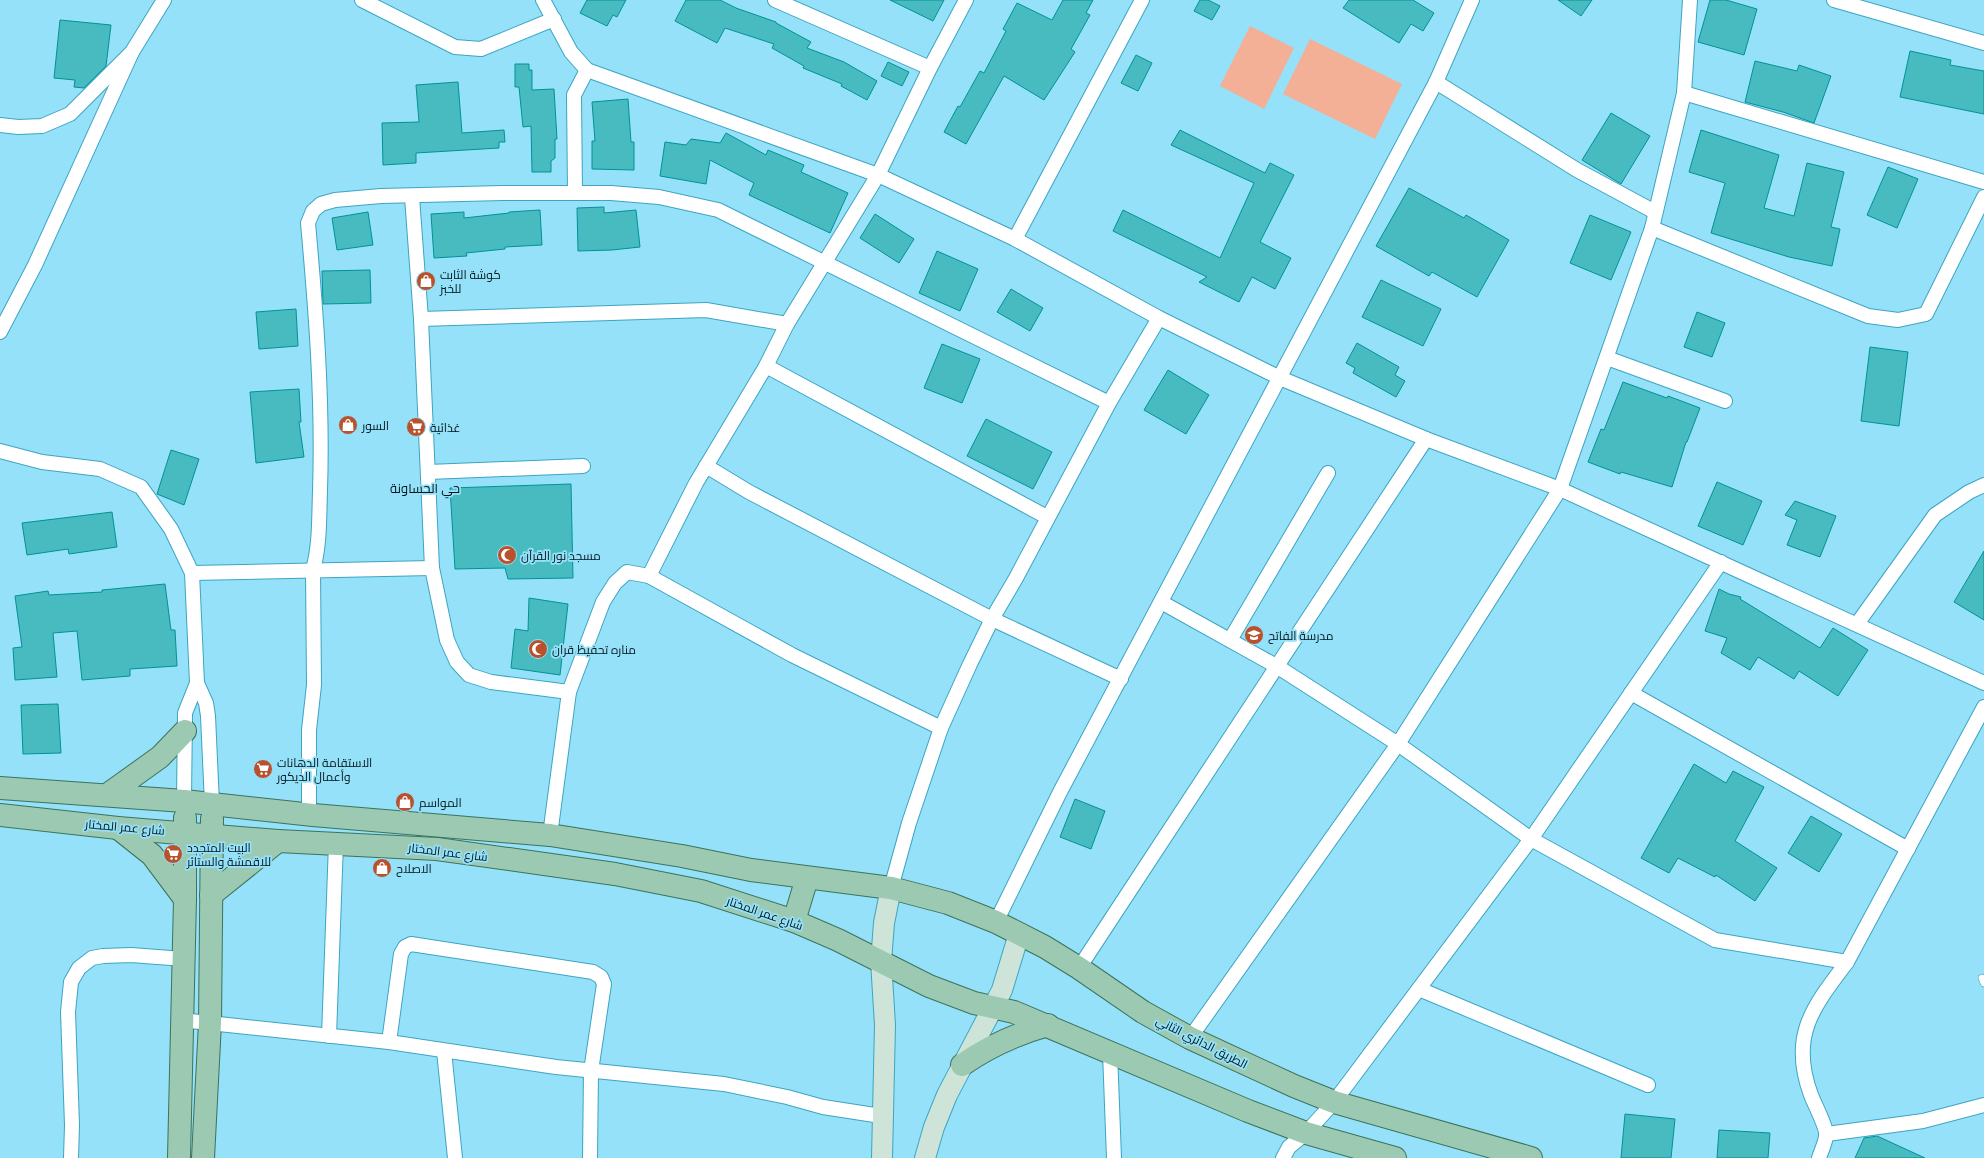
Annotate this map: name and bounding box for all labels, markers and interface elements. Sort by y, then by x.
place label: كوشة الثابت للخبز [439,267,501,296]
shop icon: كوشة الثابت للخبز [415,270,437,292]
shop icon: السور [337,414,359,436]
supermarket icon: غذائية [405,416,427,438]
place label: السور [361,418,389,433]
place label: غذائية [430,420,460,435]
district label: حي الحساونة [390,480,460,499]
mosque icon: مسجد نور القرآن [496,544,518,566]
place label: مسجد نور القرآن [521,548,601,563]
school or university icon: مدرسة الفاتح [1243,624,1265,646]
place label: مدرسة الفاتح [1268,628,1333,644]
mosque icon: مناره تحفيظ قران [527,638,549,660]
place label: مناره تحفيظ قران [552,642,636,657]
place label: الاستقامة الدهانات وأعمال الديكور [276,755,372,784]
supermarket icon: الاستقامة الدهانات وأعمال الديكور [252,758,274,780]
shop icon: المواسم [394,791,416,813]
place label: المواسم [419,795,462,811]
street label: شارع عمر المختار [84,816,165,839]
place label: البيت المتجدد للاقمشة والستائر [186,840,271,869]
street label: شارع عمر المختار [406,840,489,865]
supermarket icon: البيت المتجدد للاقمشة والستائر [162,843,184,865]
shop icon: الاصلاح [371,857,393,879]
place label: الاصلاح [396,861,432,877]
street label: شارع عمر المختار [724,893,805,934]
street label: الطريق الدائري الثاني [1152,1012,1250,1074]

